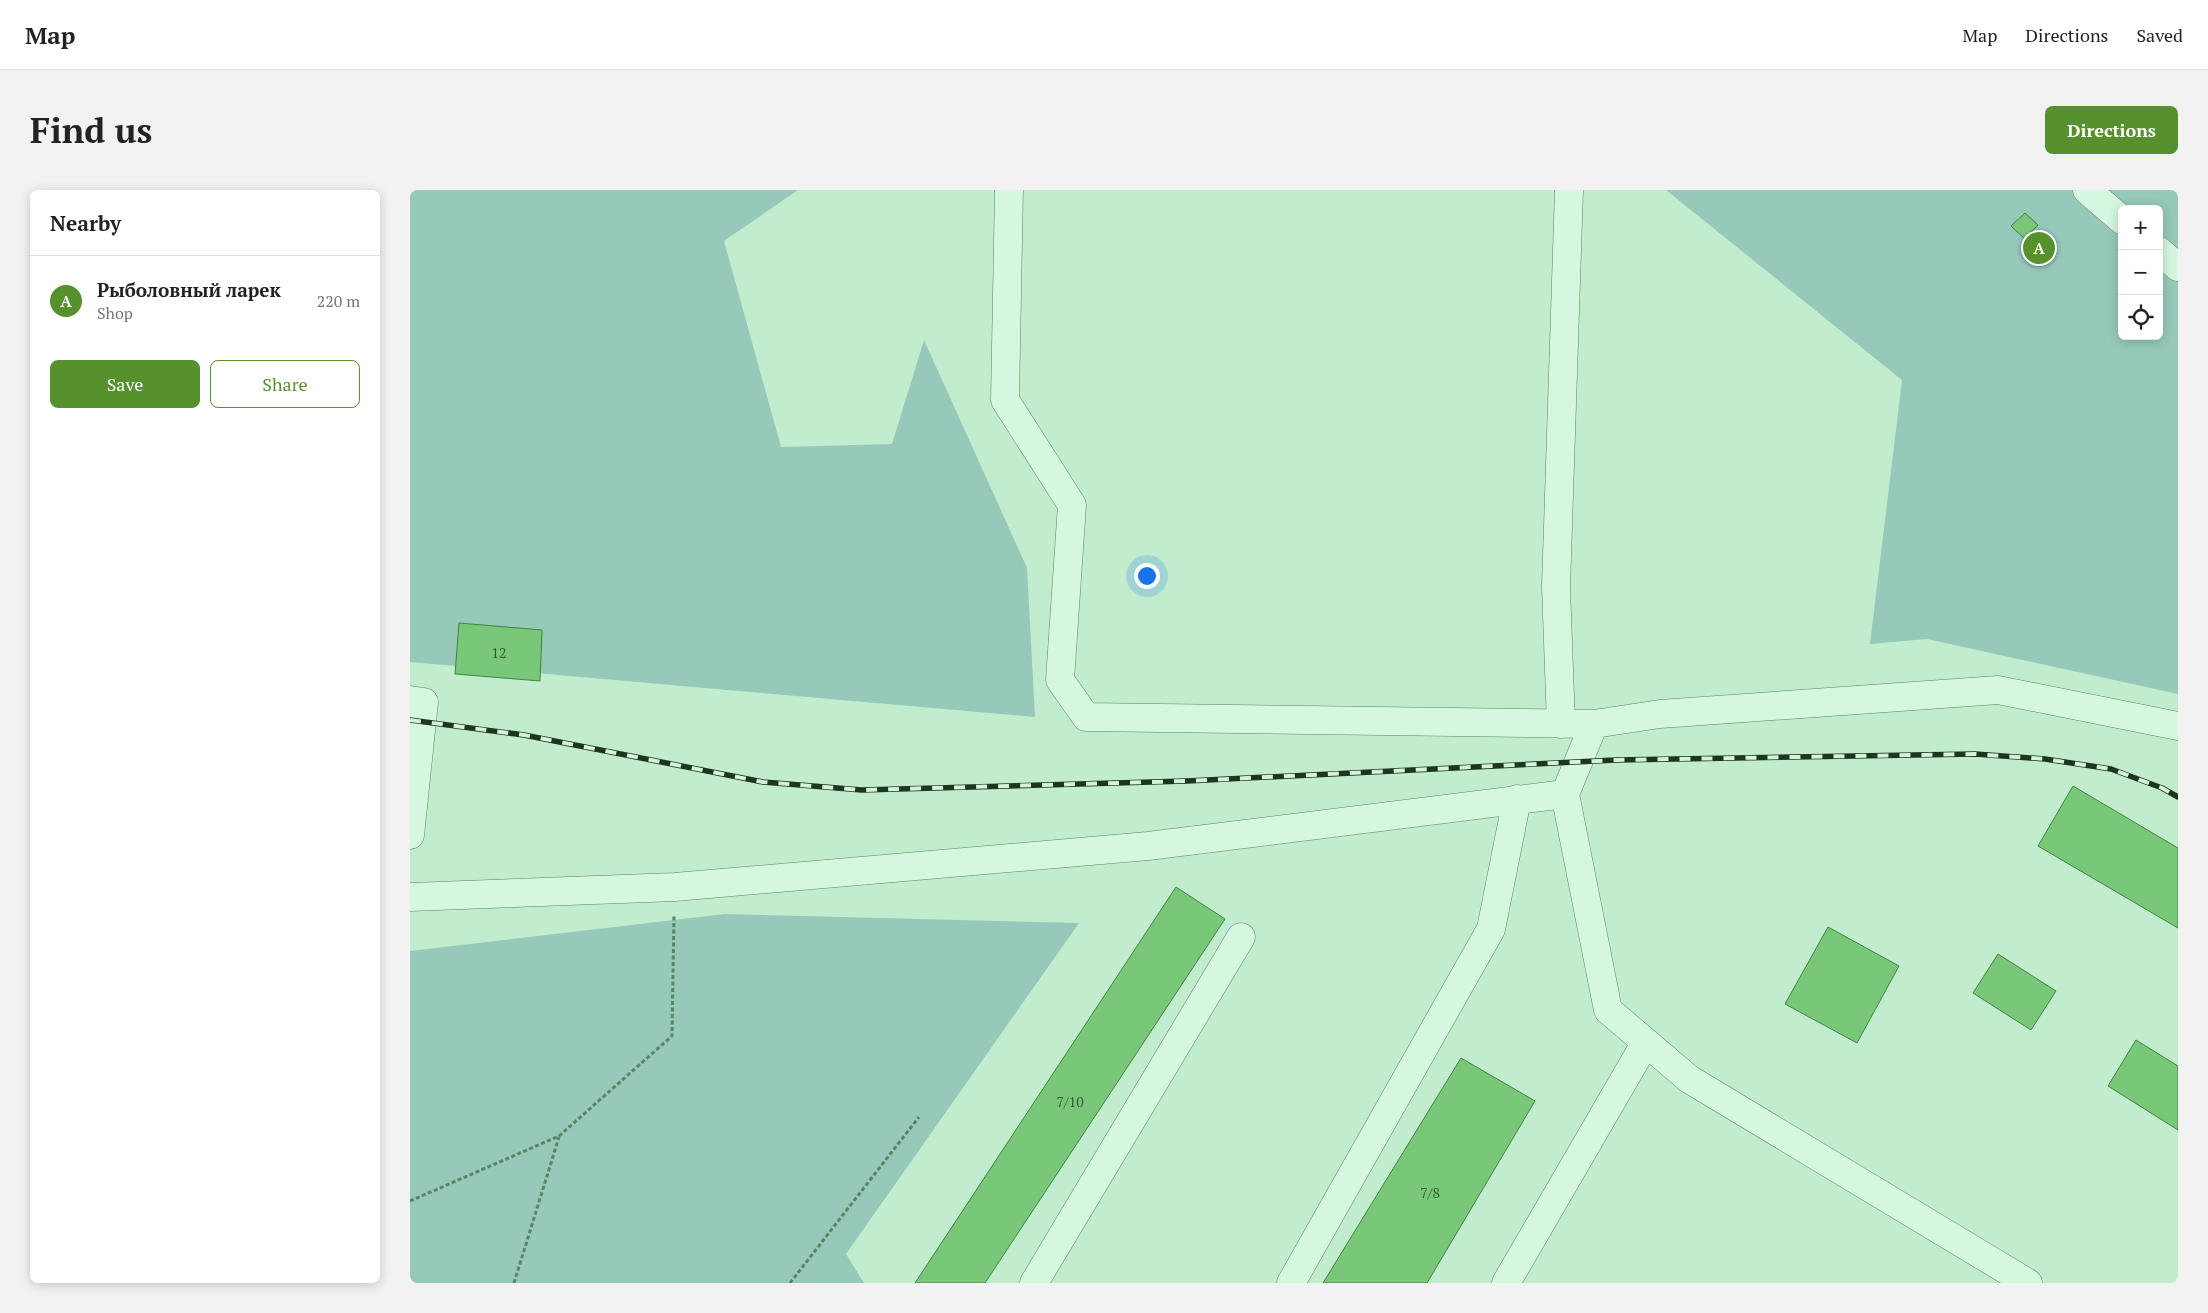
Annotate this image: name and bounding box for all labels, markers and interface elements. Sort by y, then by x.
text: Map [25,19,75,51]
text: Map [1962,23,1997,47]
text: Directions [2025,23,2108,47]
text: Saved [2136,23,2183,47]
button: Directions [2045,106,2178,154]
text: Find us [30,107,152,153]
map controls [2118,205,2163,340]
button: + [2118,205,2163,250]
text: Nearby [50,209,121,237]
pin: A [2023,229,2055,267]
button: − [2118,250,2163,295]
text: Рыболовный ларек [97,277,281,302]
text: A [60,290,72,312]
text: 220 m [317,290,360,312]
button: locate [2118,295,2163,340]
text: Shop [97,302,133,324]
button: Save [50,360,200,408]
button: Share [210,360,360,408]
your location [1134,563,1160,589]
house number: 12 [492,643,506,662]
house number: 7/10 [1056,1092,1084,1111]
house number: 7/8 [1420,1183,1440,1202]

